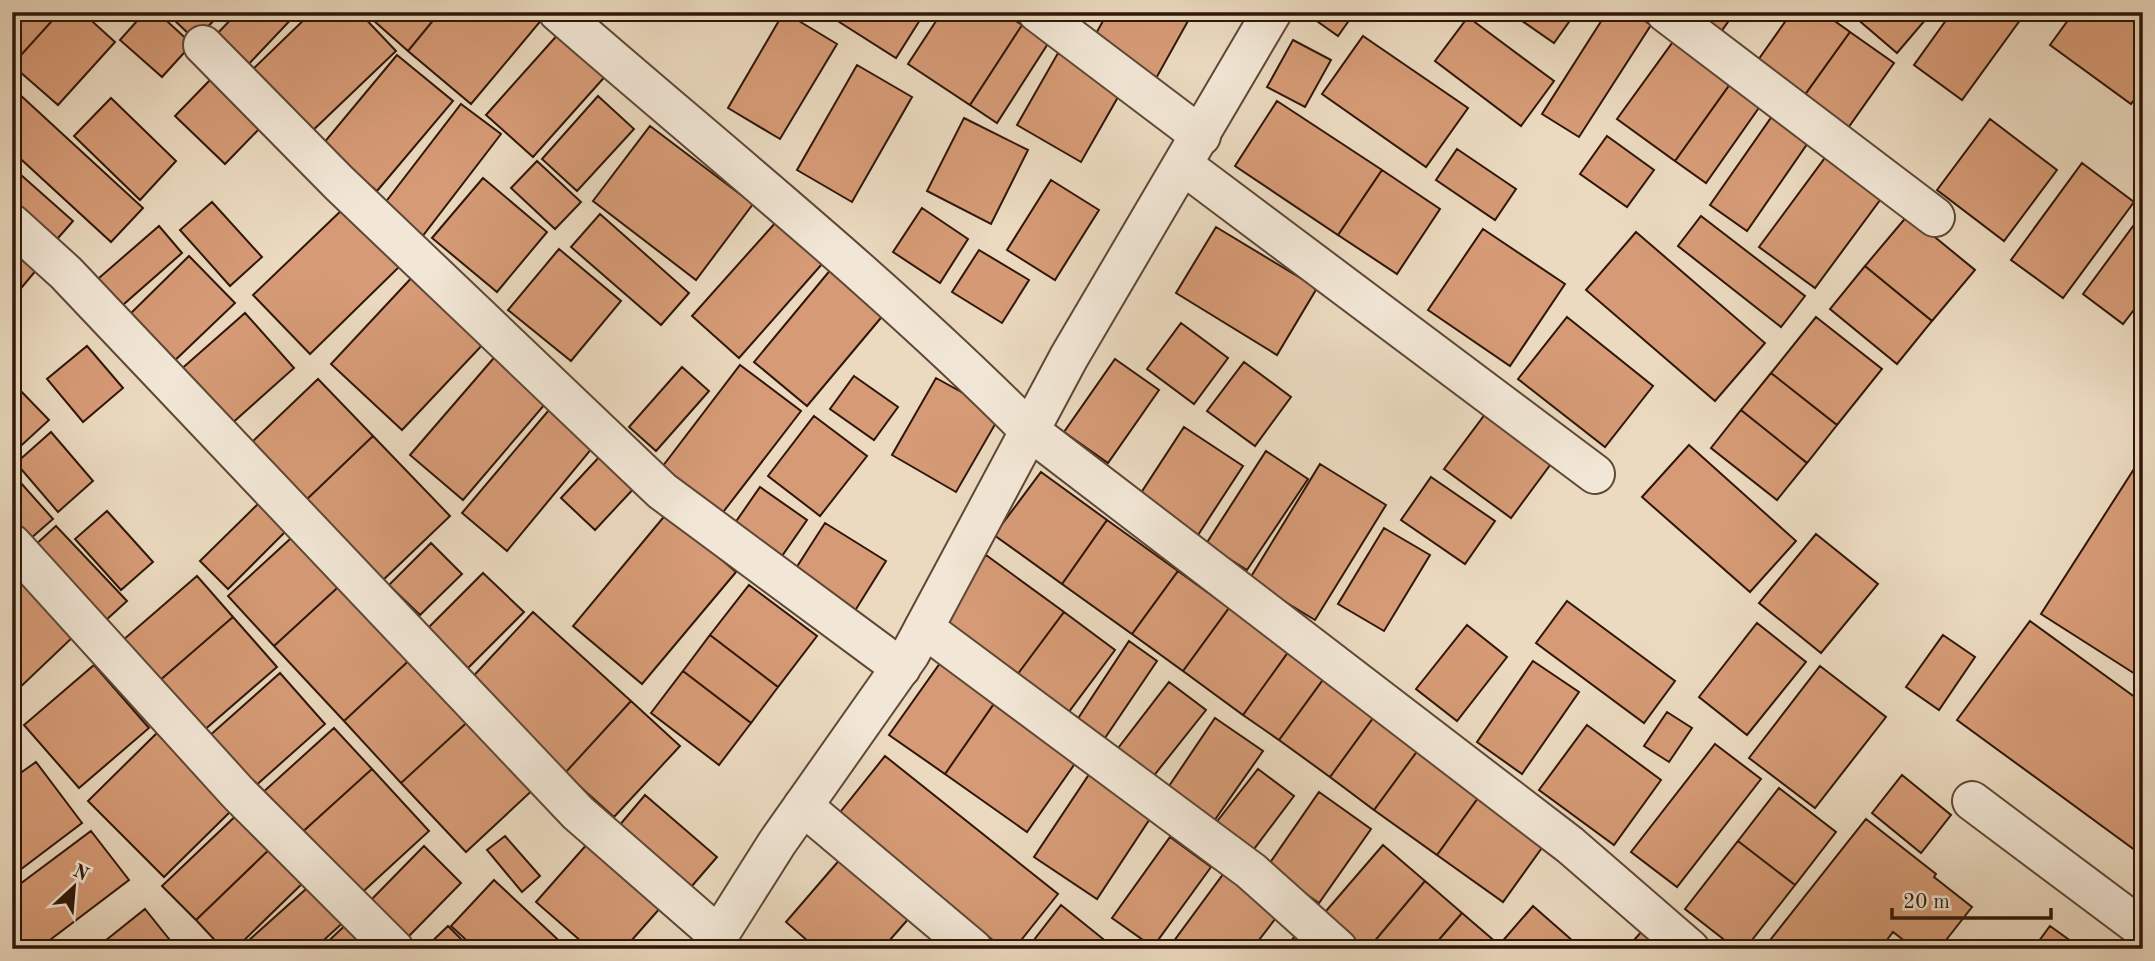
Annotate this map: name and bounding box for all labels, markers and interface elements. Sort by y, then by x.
north arrow [38,852,108,922]
text: N [70,862,91,886]
scale bar [1892,877,2052,921]
text: 20 m [1903,892,1950,913]

